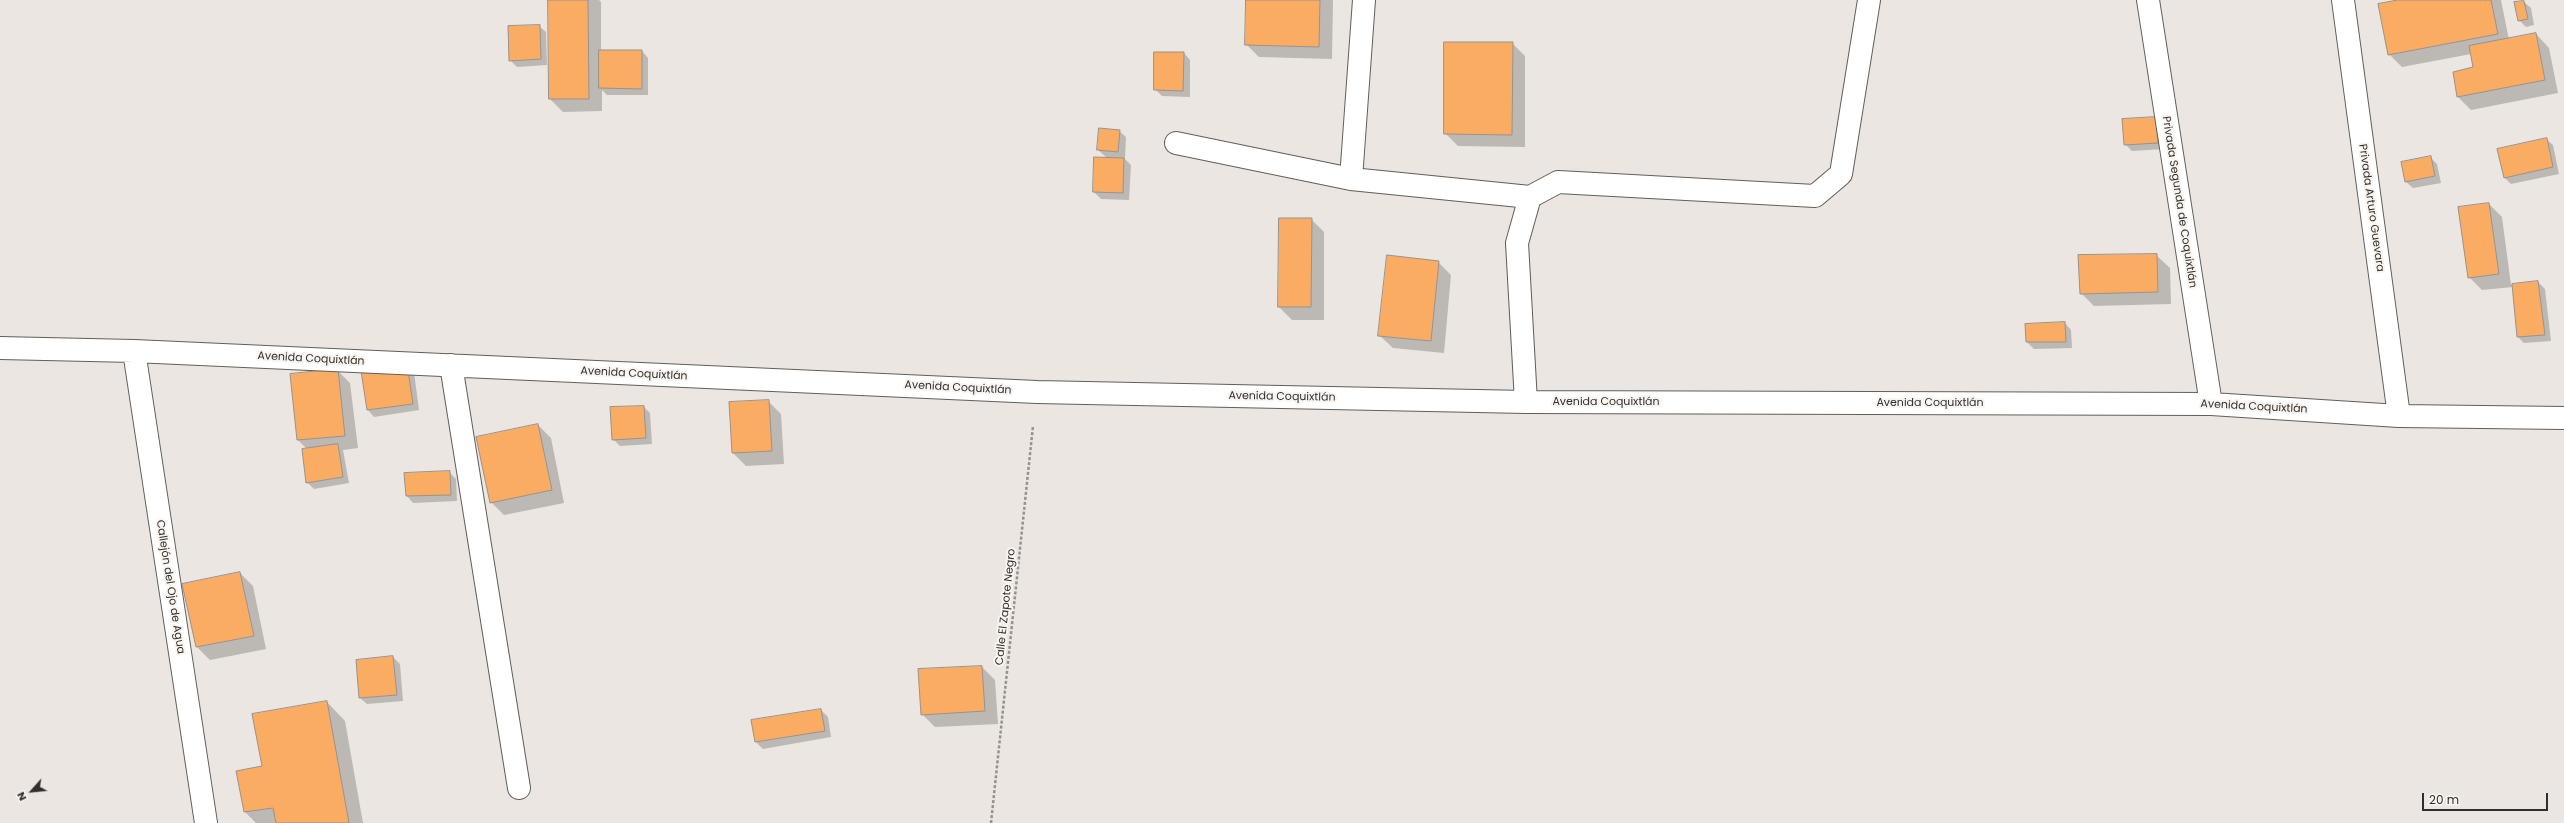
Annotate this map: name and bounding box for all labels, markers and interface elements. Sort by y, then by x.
street label: Privada Segunda de Coquixtlán [2159,115,2199,289]
street label: Privada Arturo Guevara [2356,143,2386,273]
street label: Avenida Coquixtlán [257,350,365,368]
street label: Avenida Coquixtlán [580,365,688,383]
street label: Avenida Coquixtlán [904,379,1012,397]
street label: Avenida Coquixtlán [1228,389,1336,405]
street label: Avenida Coquixtlán [1552,395,1660,409]
street label: Avenida Coquixtlán [1876,396,1984,410]
street label: Avenida Coquixtlán [2200,398,2308,416]
street label: Callejón del Ojo de Agua [153,519,187,655]
street label: Calle El Zapote Negro [993,548,1019,666]
north arrow [12,771,52,811]
scale bar [2424,785,2550,811]
text: N [12,789,30,804]
text: 20 m [2429,791,2459,808]

